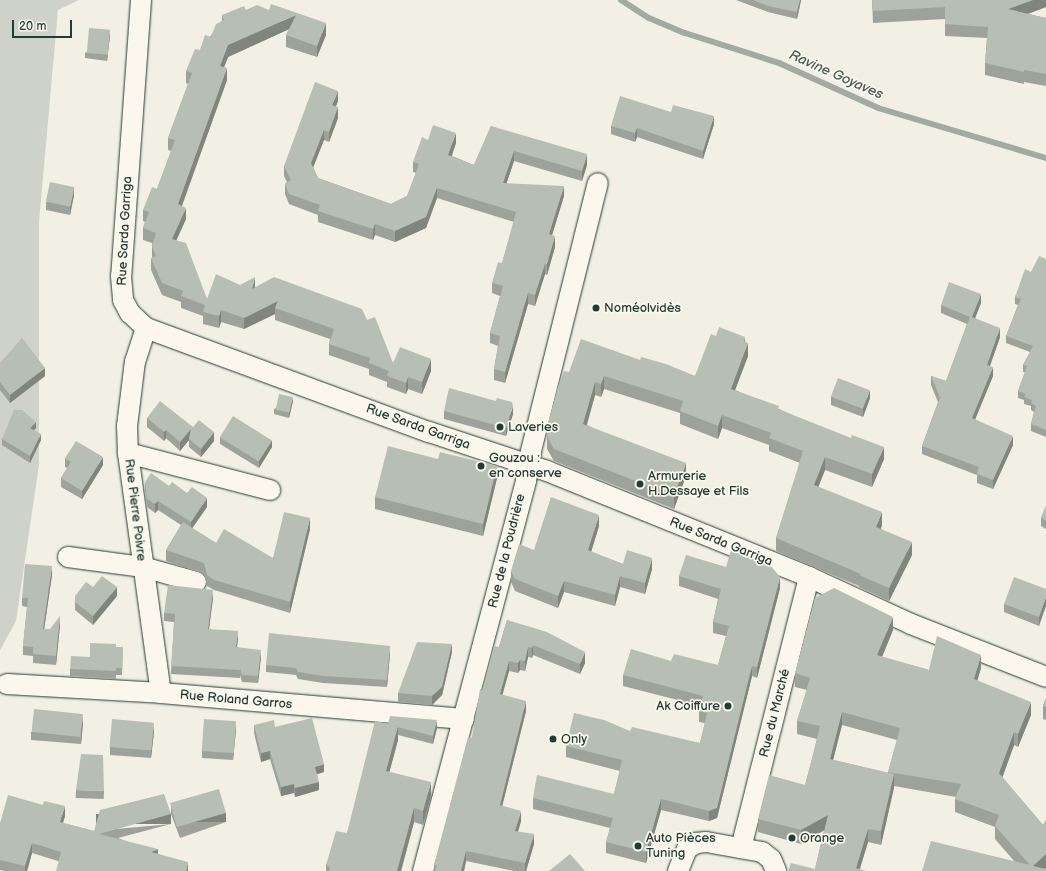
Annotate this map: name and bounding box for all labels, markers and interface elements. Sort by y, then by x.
scale bar [14,12,74,38]
text: 20 m [19,19,46,34]
water label: Ravine Goyaves [786,47,886,103]
street label: Rue Sarda Garriga [114,176,136,286]
place label: Noméolvidès [604,300,681,316]
marker: Noméolvidès [591,303,601,313]
street label: Rue Sarda Garriga [364,401,472,453]
place label: Laveries [508,419,558,435]
marker: Laveries [495,422,505,432]
place label: Gouzou : en conserve [489,451,562,482]
street label: Rue Pierre Poivre [121,458,149,562]
marker: Gouzou : en conserve [476,461,486,471]
place label: Armurerie H.Dessaye et Fils [648,469,749,500]
marker: Armurerie H.Dessaye et Fils [635,479,645,489]
street label: Rue de la Poudrière [485,492,529,610]
street label: Rue Sarda Garriga [667,514,775,570]
street label: Rue du Marché [756,667,794,759]
street label: Rue Roland Garros [179,687,293,713]
place label: Ak Coiffure [656,698,720,714]
marker: Ak Coiffure [723,701,733,711]
place label: Only [561,731,587,747]
marker: Only [548,734,558,744]
place label: Orange [800,830,844,846]
place label: Auto Pièces Tuning [646,831,716,862]
marker: Orange [787,833,797,843]
marker: Auto Pièces Tuning [633,841,643,851]

